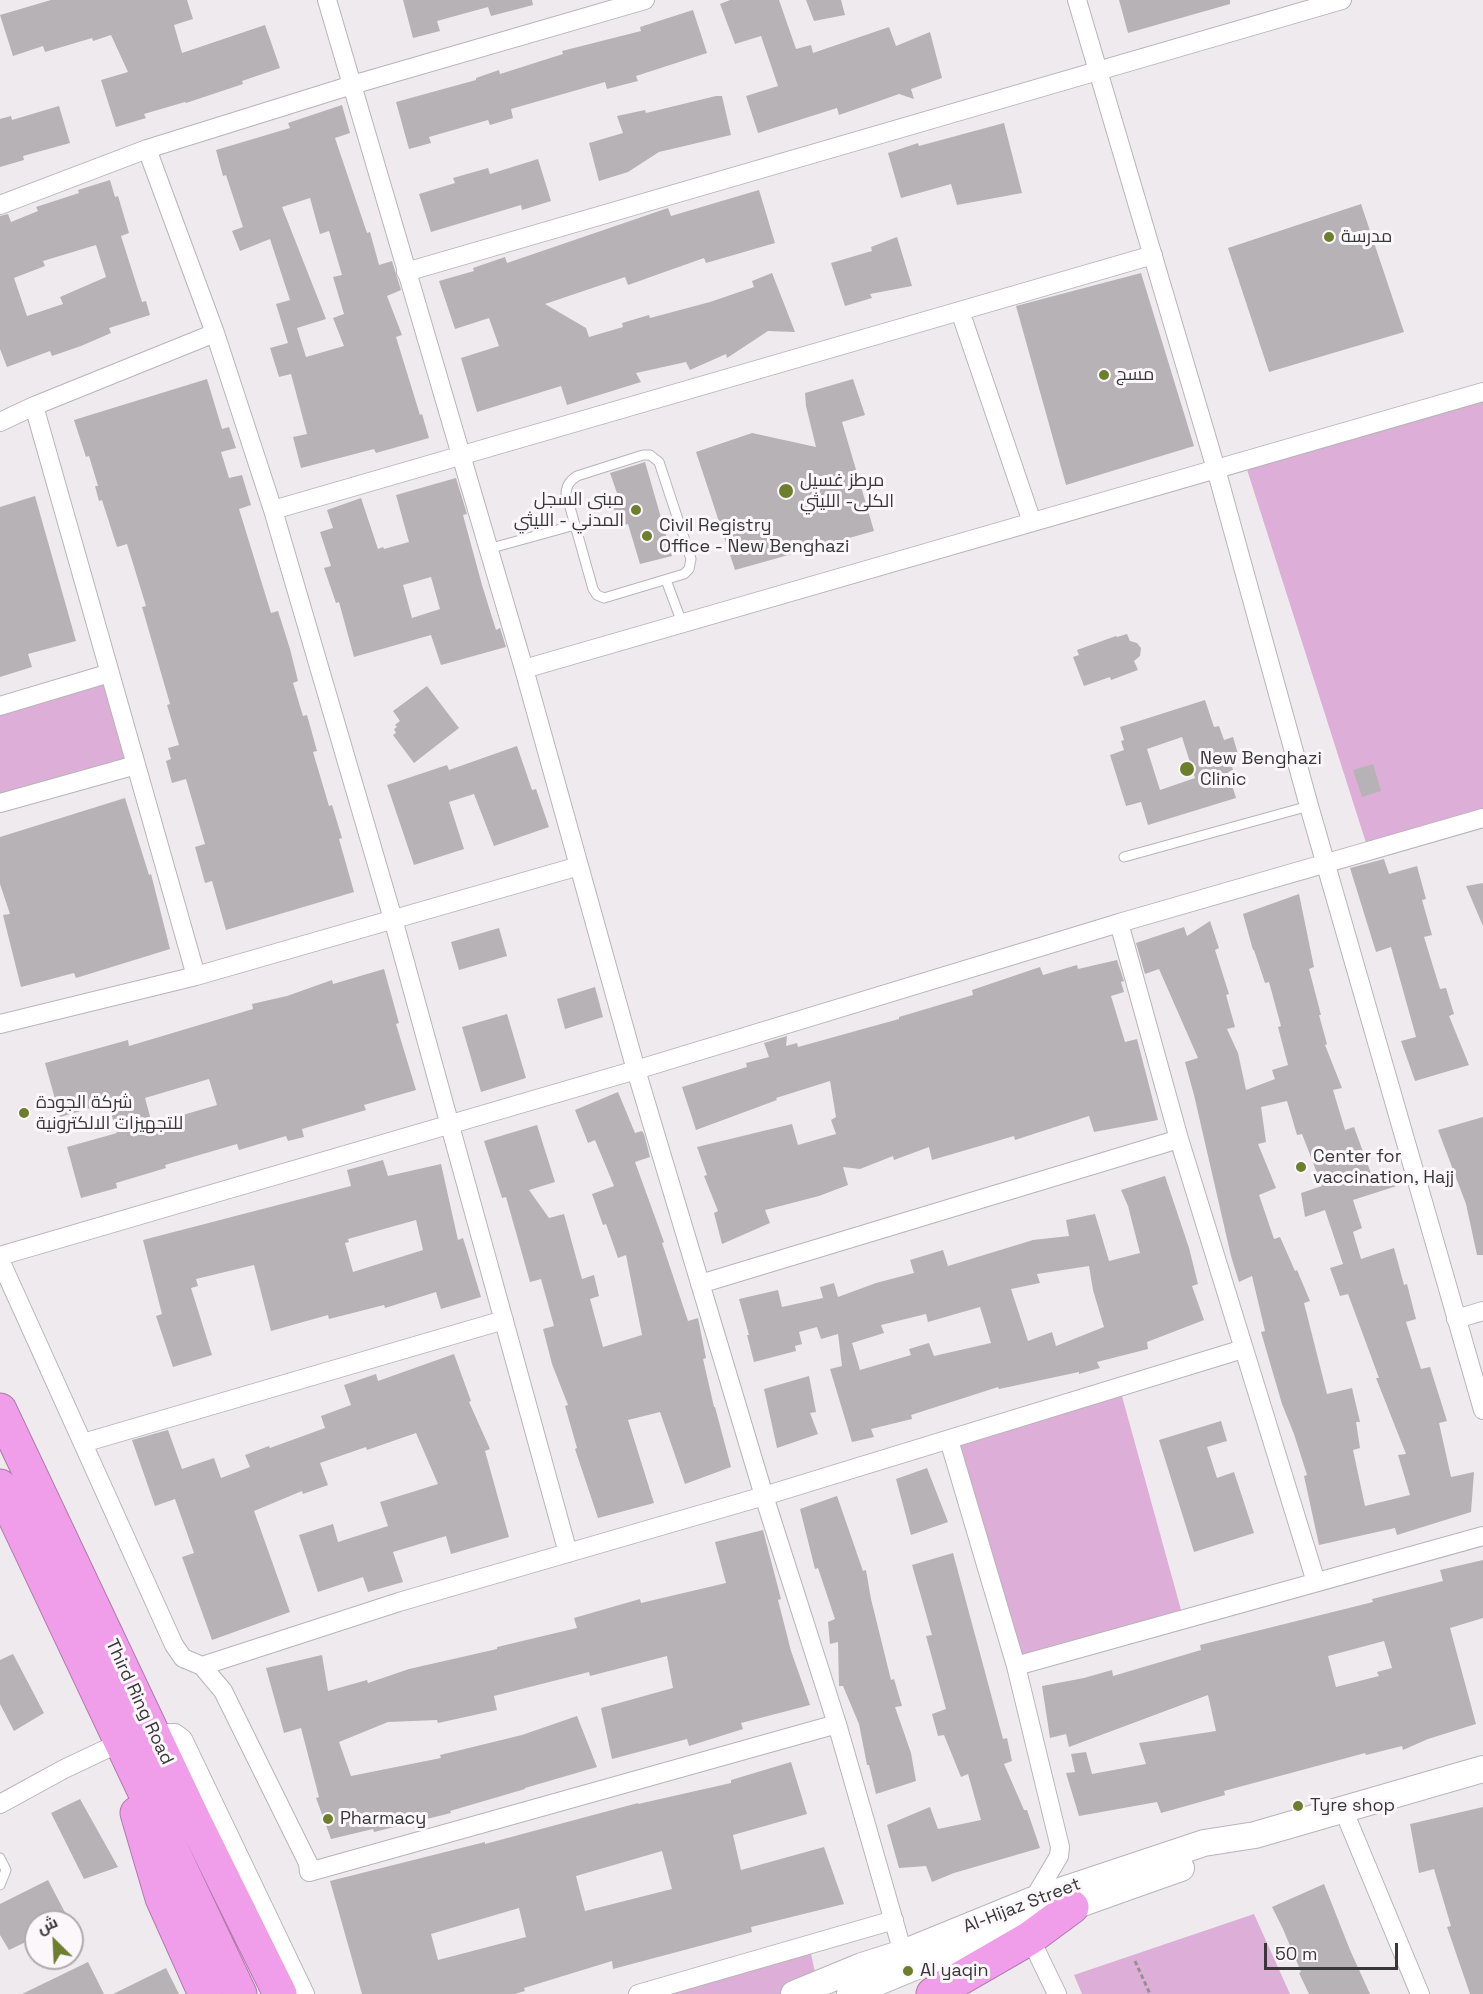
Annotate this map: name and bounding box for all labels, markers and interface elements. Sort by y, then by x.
place label: مدرسة [1341,226,1392,248]
marker: مدرسة [1322,230,1336,244]
place label: مسج [1116,364,1154,386]
marker: مسج [1097,368,1111,382]
place label: مرطز غسيل الكلى- الليثي [800,470,894,512]
marker: مرطز غسيل الكلى- الليثي [777,482,795,500]
place label: مبنى السجل المدني - الليثي [514,489,624,532]
marker: مبنى السجل المدني - الليثي [629,503,643,517]
place label: Civil Registry Office - New Benghazi [659,515,849,558]
marker: Civil Registry Office - New Benghazi [640,529,654,543]
place label: New Benghazi Clinic [1200,748,1322,790]
marker: New Benghazi Clinic [1178,760,1196,778]
place label: شركة الجودة للتجهيزات الالكترونية [36,1092,183,1134]
marker: شركة الجودة للتجهيزات الالكترونية [17,1106,31,1120]
place label: Center for vaccination, Hajj [1313,1146,1454,1188]
marker: Center for vaccination, Hajj [1294,1160,1308,1174]
street label: Third Ring Road [101,1636,177,1768]
place label: Tyre shop [1310,1795,1395,1817]
marker: Tyre shop [1291,1799,1305,1813]
place label: Pharmacy [340,1808,426,1830]
marker: Pharmacy [321,1812,335,1826]
street label: Al-Hijaz Street [960,1874,1084,1938]
north arrow [24,1910,84,1970]
text: ش [34,1911,61,1939]
scale bar [1267,1931,1400,1969]
text: 50 m [1275,1942,1317,1965]
place label: Al yaqin [920,1960,989,1982]
marker: Al yaqin [901,1964,915,1978]

